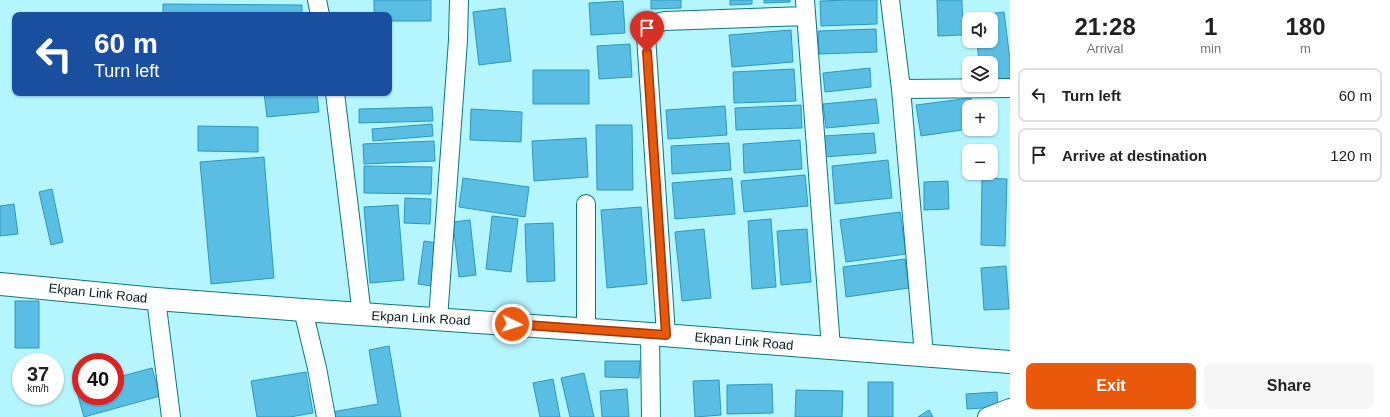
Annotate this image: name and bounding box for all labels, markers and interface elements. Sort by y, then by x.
pin [630,11,664,52]
map controls [962,12,998,180]
button: sound [962,12,998,48]
text: 21:28 [1074,13,1136,40]
text: 1 [1204,13,1217,40]
text: 180 [1286,13,1326,40]
icon: arrive [636,17,658,39]
icon: left [28,28,80,80]
text: 60 m [94,28,158,59]
text: Arrival [1087,41,1124,56]
text: min [1200,41,1221,56]
text: m [1300,41,1311,56]
button: layers [962,56,998,92]
text: Turn left [94,61,159,81]
icon: left [1028,84,1050,106]
text: Turn left [1062,87,1121,104]
text: 60 m [1339,87,1372,104]
button: + [962,100,998,136]
button: − [962,144,998,180]
icon: arrive [1028,144,1050,166]
text: Arrive at destination [1062,147,1207,164]
text: 120 m [1330,147,1372,164]
street label: Ekpan Link Road [48,280,148,306]
position arrow [491,303,533,345]
street label: Ekpan Link Road [371,308,471,328]
street label: Ekpan Link Road [694,329,794,353]
speed limit sign: 40 [72,353,124,405]
text: 37 [27,363,49,385]
button: Exit [1026,363,1196,409]
button: Share [1204,363,1374,409]
text: km/h [27,383,49,394]

